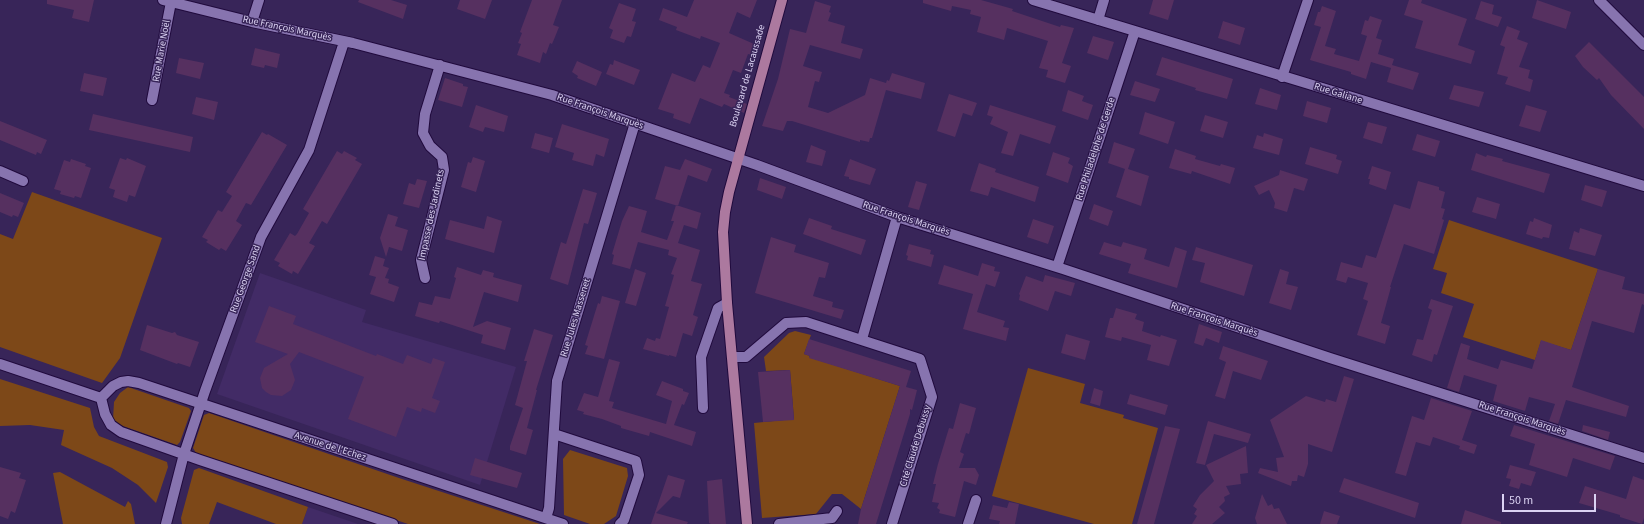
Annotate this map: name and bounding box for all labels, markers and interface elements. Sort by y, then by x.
street label: Rue François Marquès [241,14,333,44]
street label: Rue Marie Noël [151,19,173,83]
street label: Boulevard de Lacaussade [728,23,768,129]
street label: Rue Galiane [1312,81,1364,107]
street label: Rue François Marquès [555,92,645,132]
street label: Rue Philadelphe de Gerde [1074,96,1118,202]
street label: Impasse des Jardinets [417,169,447,261]
street label: Rue François Marquès [861,199,951,239]
street label: Rue George Sand [228,243,264,315]
street label: Rue Jules Massenet [558,277,594,359]
street label: Rue François Marquès [1169,300,1259,340]
street label: Rue François Marquès [1477,399,1567,439]
street label: Cité Claude Debussy [898,404,934,488]
street label: Avenue de l'Echez [293,430,367,464]
scale bar [1504,486,1598,512]
text: 50 m [1509,492,1533,509]

